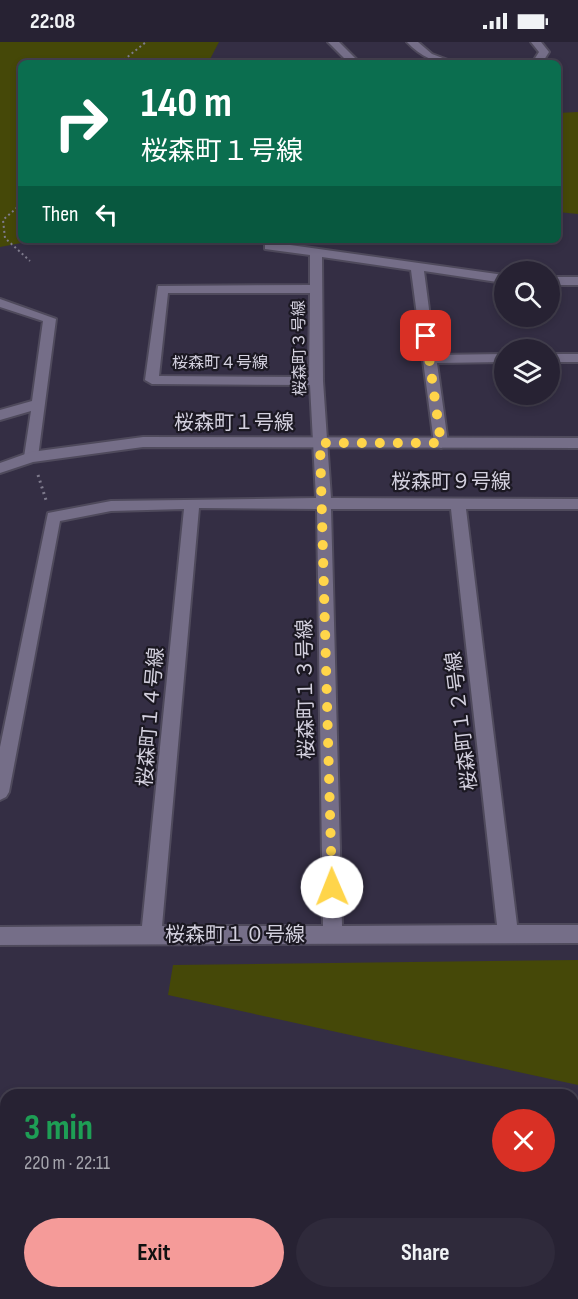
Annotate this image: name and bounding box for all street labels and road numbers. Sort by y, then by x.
street label: 桜森町３号線 [290,300,310,396]
street label: 桜森町４号線 [172,354,268,373]
street label: 桜森町１号線 [174,411,294,435]
street label: 桜森町９号線 [391,470,511,494]
street label: 桜森町１３号線 [293,619,319,759]
street label: 桜森町１４号線 [133,646,169,788]
street label: 桜森町１２号線 [442,650,482,792]
street label: 桜森町１０号線 [165,923,305,947]

